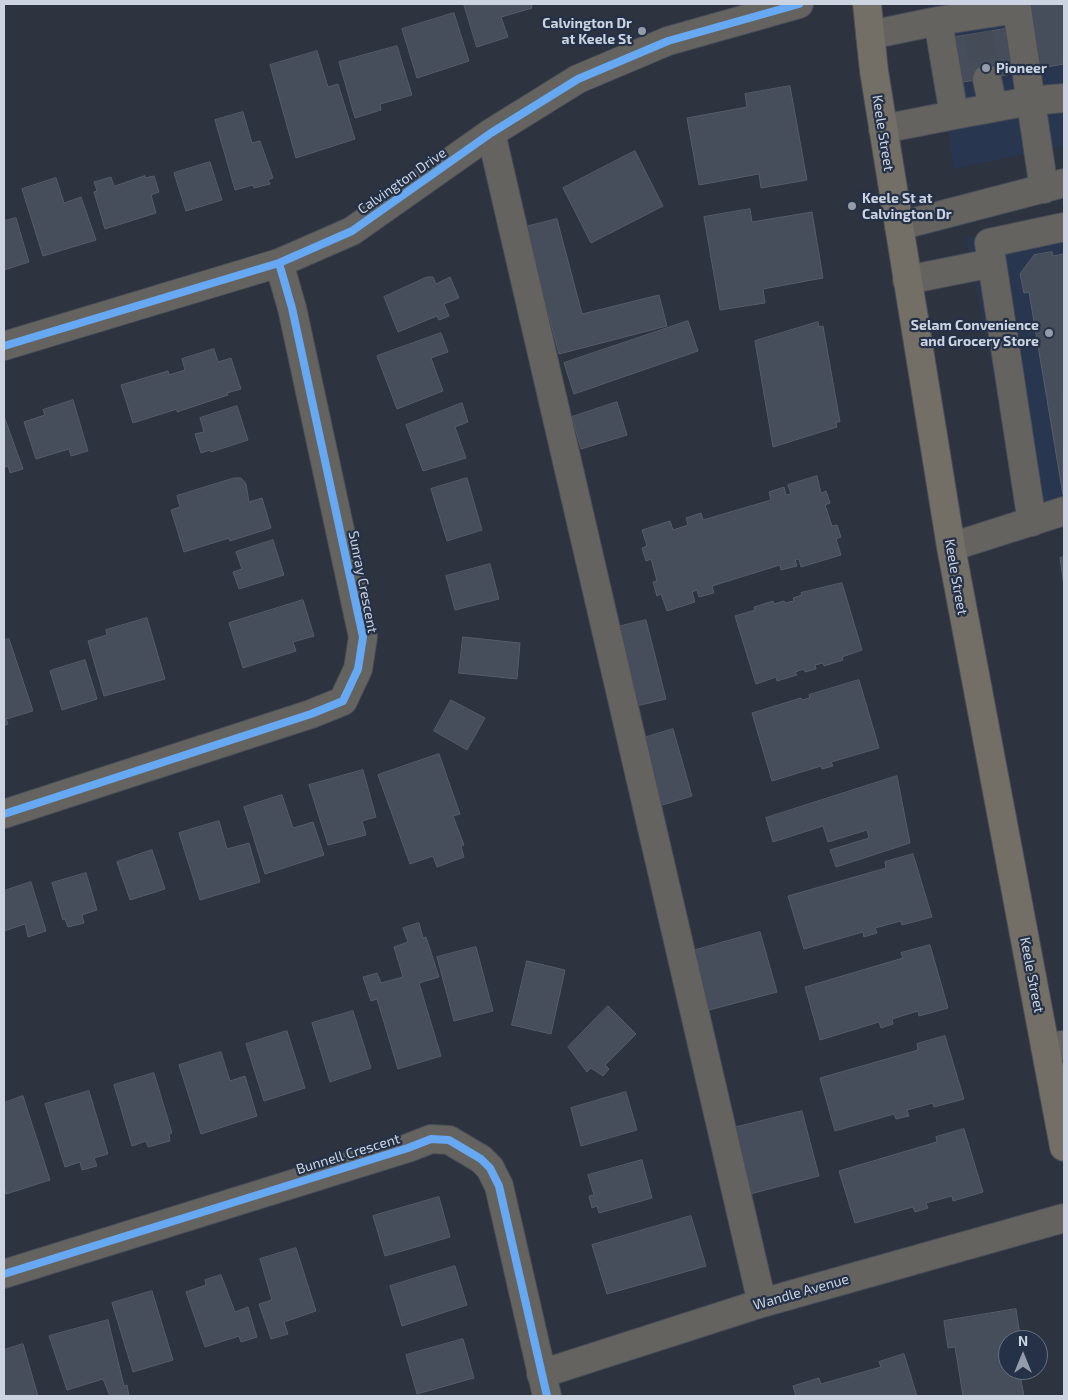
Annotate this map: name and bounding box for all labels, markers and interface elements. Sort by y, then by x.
place label: Calvington Dr at Keele St [542,15,632,48]
marker: Calvington Dr at Keele St [636,25,648,37]
place label: Pioneer [996,60,1047,76]
marker: Pioneer [980,62,992,74]
street label: Keele Street [869,94,897,172]
street label: Calvington Drive [355,144,449,218]
place label: Keele St at Calvington Dr [862,190,952,222]
marker: Keele St at Calvington Dr [846,200,858,212]
place label: Selam Convenience and Grocery Store [911,317,1039,350]
marker: Selam Convenience and Grocery Store [1043,327,1055,339]
street label: Sunray Crescent [345,530,381,634]
street label: Keele Street [941,538,971,616]
street label: Keele Street [1016,936,1048,1014]
street label: Bunnell Crescent [294,1130,402,1178]
street label: Wandle Avenue [751,1270,851,1314]
north arrow [998,1330,1048,1380]
text: N [1018,1332,1028,1349]

